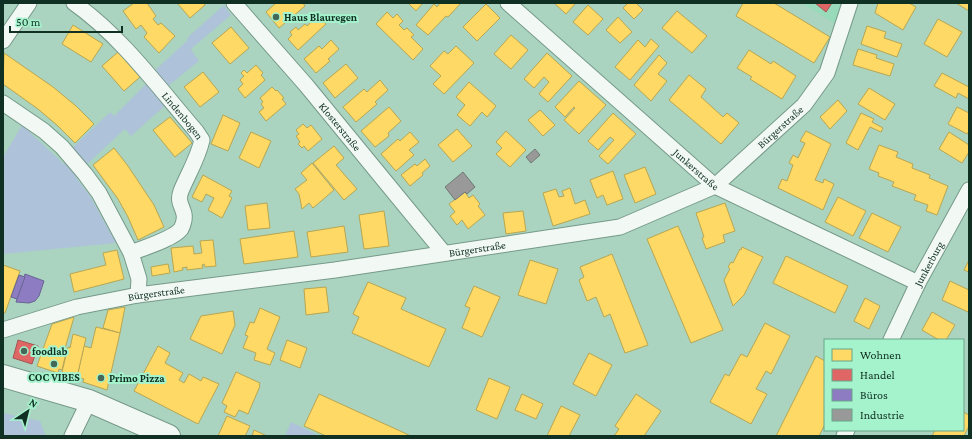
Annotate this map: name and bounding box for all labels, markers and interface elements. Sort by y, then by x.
scale bar [10,8,122,34]
place label: Haus Blauregen [284,11,358,23]
marker: Haus Blauregen [271,12,281,22]
text: 50 m [16,15,41,29]
street label: Lindenbogen [160,89,206,142]
street label: Klosterstraße [317,100,364,153]
street label: Bürgerstraße [755,103,805,150]
street label: Junkerstraße [669,145,720,193]
street label: Bürgerstraße [448,238,507,259]
street label: Junkerburg [911,239,947,289]
street label: Bürgerstraße [127,283,186,303]
legend [824,339,964,431]
place label: foodlab [32,345,68,357]
marker: foodlab [19,346,29,356]
text: Wohnen [860,348,902,362]
marker: COC VIBES [49,359,59,369]
text: Handel [860,368,895,382]
place label: COC VIBES [28,371,80,383]
place label: Primo Pizza [109,372,165,384]
marker: Primo Pizza [96,373,106,383]
text: Büros [860,388,888,402]
north arrow [8,391,48,431]
text: N [27,396,41,410]
text: Industrie [860,408,904,422]

